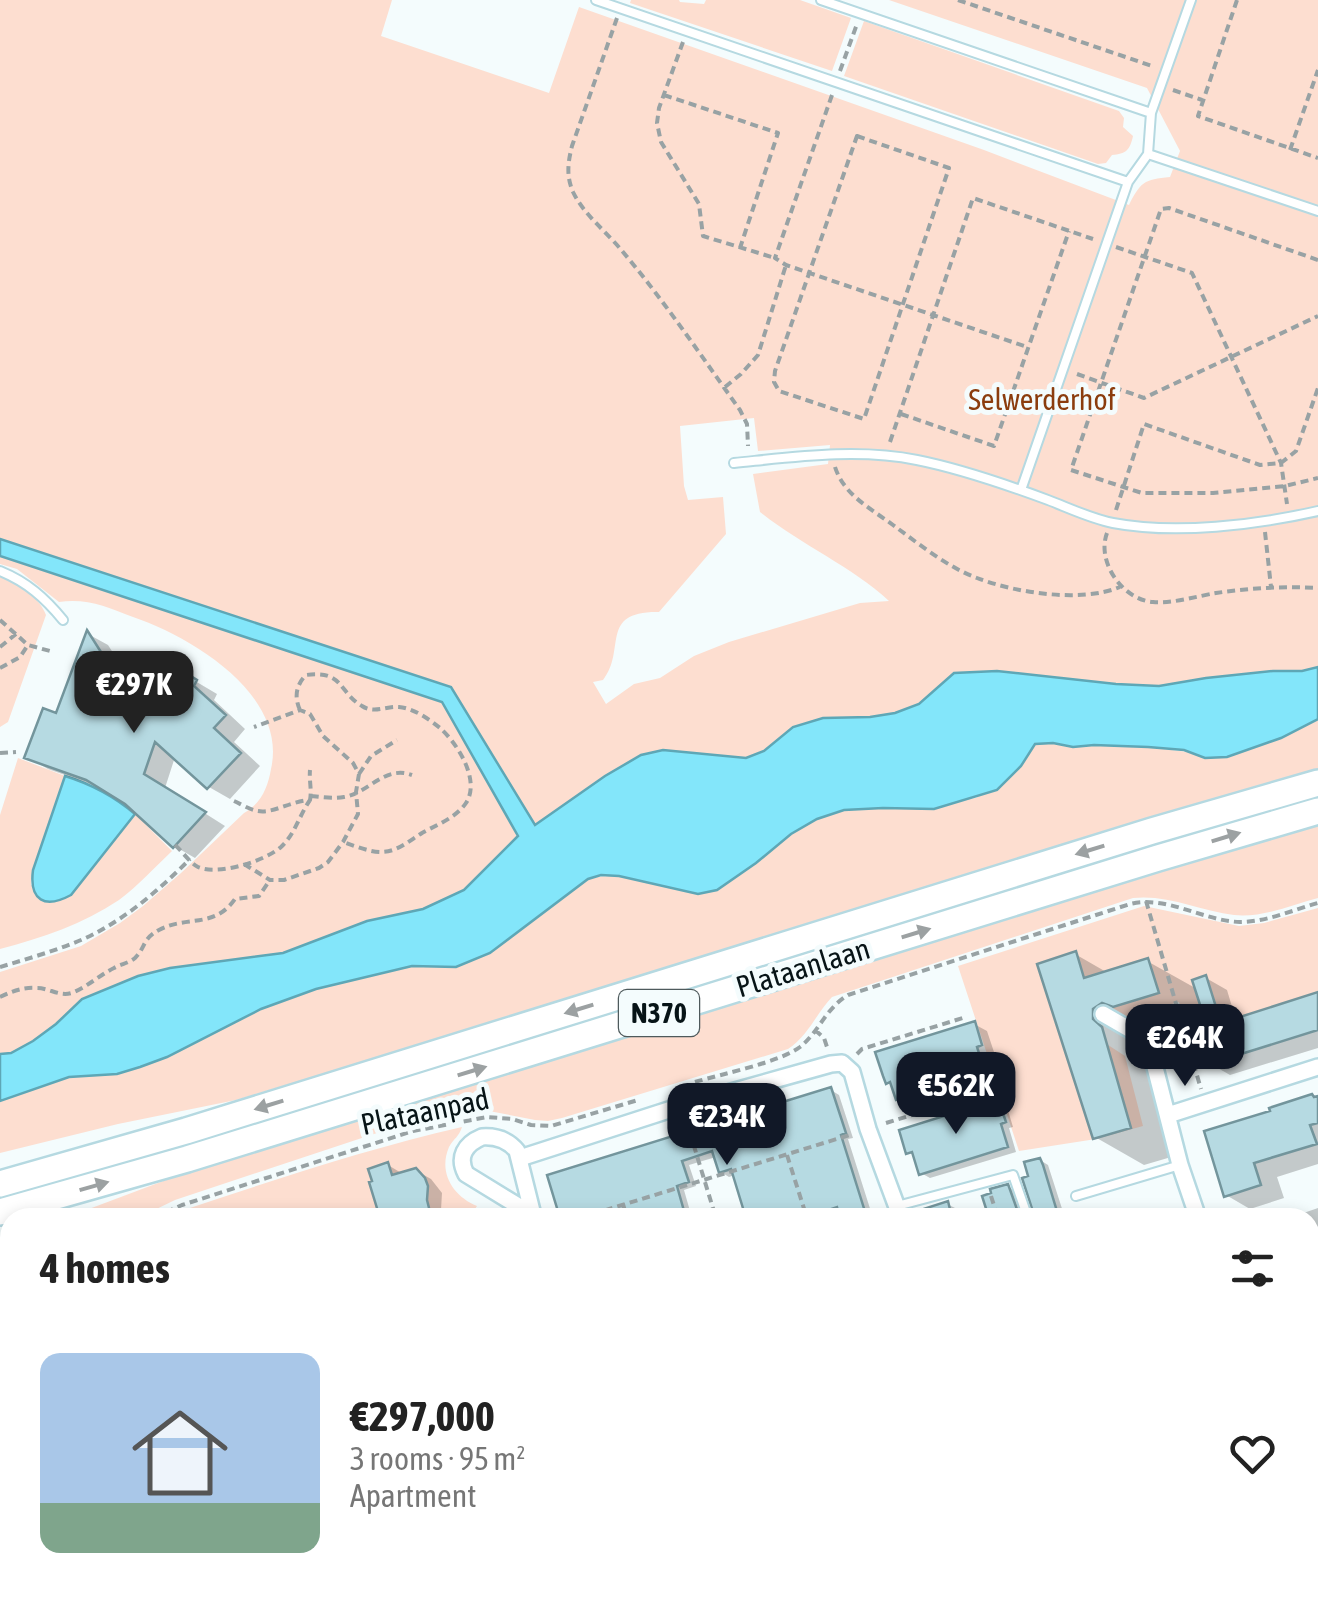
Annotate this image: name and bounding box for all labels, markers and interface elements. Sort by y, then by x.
park label: Selwerderhof [968,382,1116,416]
pin: €297K [64,651,204,736]
text: €297K [96,665,172,702]
one-way arrow [1212,829,1242,844]
one-way arrow [1075,843,1105,858]
one-way arrow [901,925,932,940]
street label: Plataanlaan [732,931,874,1003]
road number: N370 [619,990,699,1036]
one-way arrow [564,1002,594,1017]
pin: €264K [1115,1004,1255,1089]
text: €264K [1147,1018,1223,1055]
pin: €562K [886,1052,1026,1137]
one-way arrow [457,1063,488,1078]
text: €562K [918,1066,994,1103]
street label: Plataanpad [358,1081,492,1141]
pin: €234K [657,1083,797,1168]
text: €234K [689,1097,765,1134]
one-way arrow [254,1099,284,1114]
one-way arrow [79,1178,110,1193]
icon: filters [1225,1241,1280,1296]
text: 4 homes [40,1244,170,1292]
text: €297,000 [350,1392,495,1440]
icon: home [120,1393,240,1513]
icon: heart [1225,1426,1280,1481]
text: 3 rooms · 95 m² [350,1440,525,1477]
text: Apartment [350,1477,476,1514]

